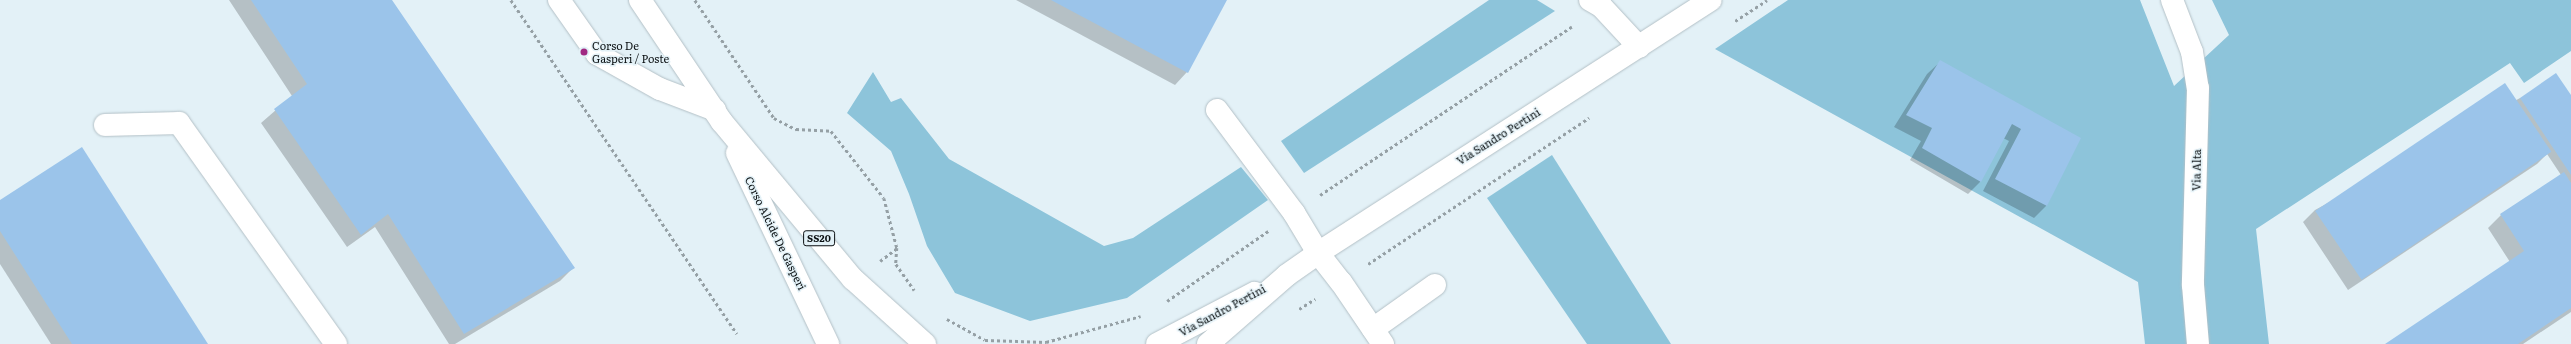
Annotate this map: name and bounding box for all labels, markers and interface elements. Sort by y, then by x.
place label: Corso De Gasperi / Poste [592,39,669,65]
marker: Corso De Gasperi / Poste [579,47,589,57]
street label: Via Sandro Pertini [1454,105,1542,167]
street label: Via Alta [2189,149,2203,191]
street label: Corso Alcide De Gasperi [743,174,809,292]
road number: SS20 [803,230,835,246]
street label: Via Sandro Pertini [1176,282,1268,338]

